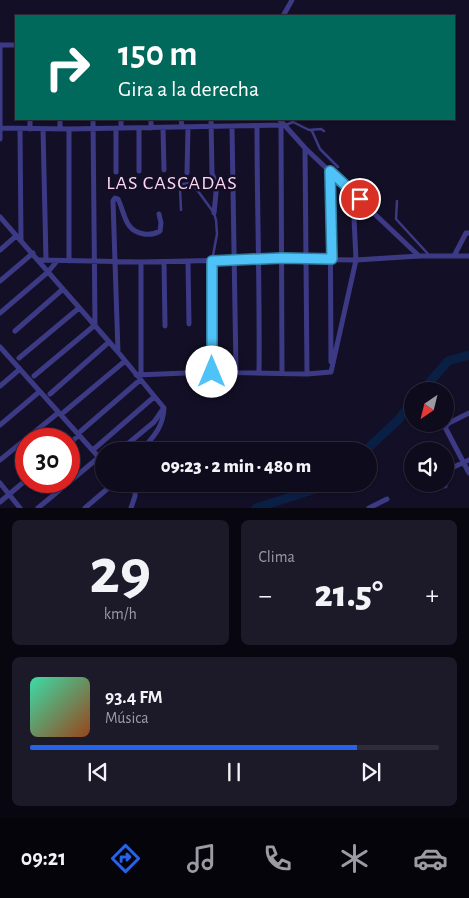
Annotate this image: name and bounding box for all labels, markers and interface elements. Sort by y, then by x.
icon: right [35,35,100,100]
text: 150 m [118,37,198,72]
text: Gira a la derecha [118,78,259,100]
district label: LAS CASCADAS [106,173,238,193]
pin [339,178,381,220]
icon: arrive [346,185,374,213]
position arrow [185,345,237,397]
north arrow [404,382,454,432]
map controls [404,382,454,492]
speed limit sign: 30 [15,428,80,493]
button: sound [404,442,454,492]
text: 09:23 · 2 min · 480 m [161,457,311,476]
text: 29 [89,540,151,605]
text: Clima [259,549,295,565]
text: 21.5° [314,576,383,614]
text: − [259,582,272,610]
text: + [426,582,439,610]
text: km/h [104,606,137,622]
text: 93.4 FM [105,688,163,707]
text: Música [105,710,149,726]
icon: previous [84,758,112,786]
icon: pause [220,758,248,786]
icon: next [357,758,385,786]
icon: directions [108,841,143,876]
icon: music [184,841,219,876]
icon: phone [260,841,295,876]
icon: climate [337,841,372,876]
icon: car [413,841,448,876]
text: 09:21 [21,847,66,869]

